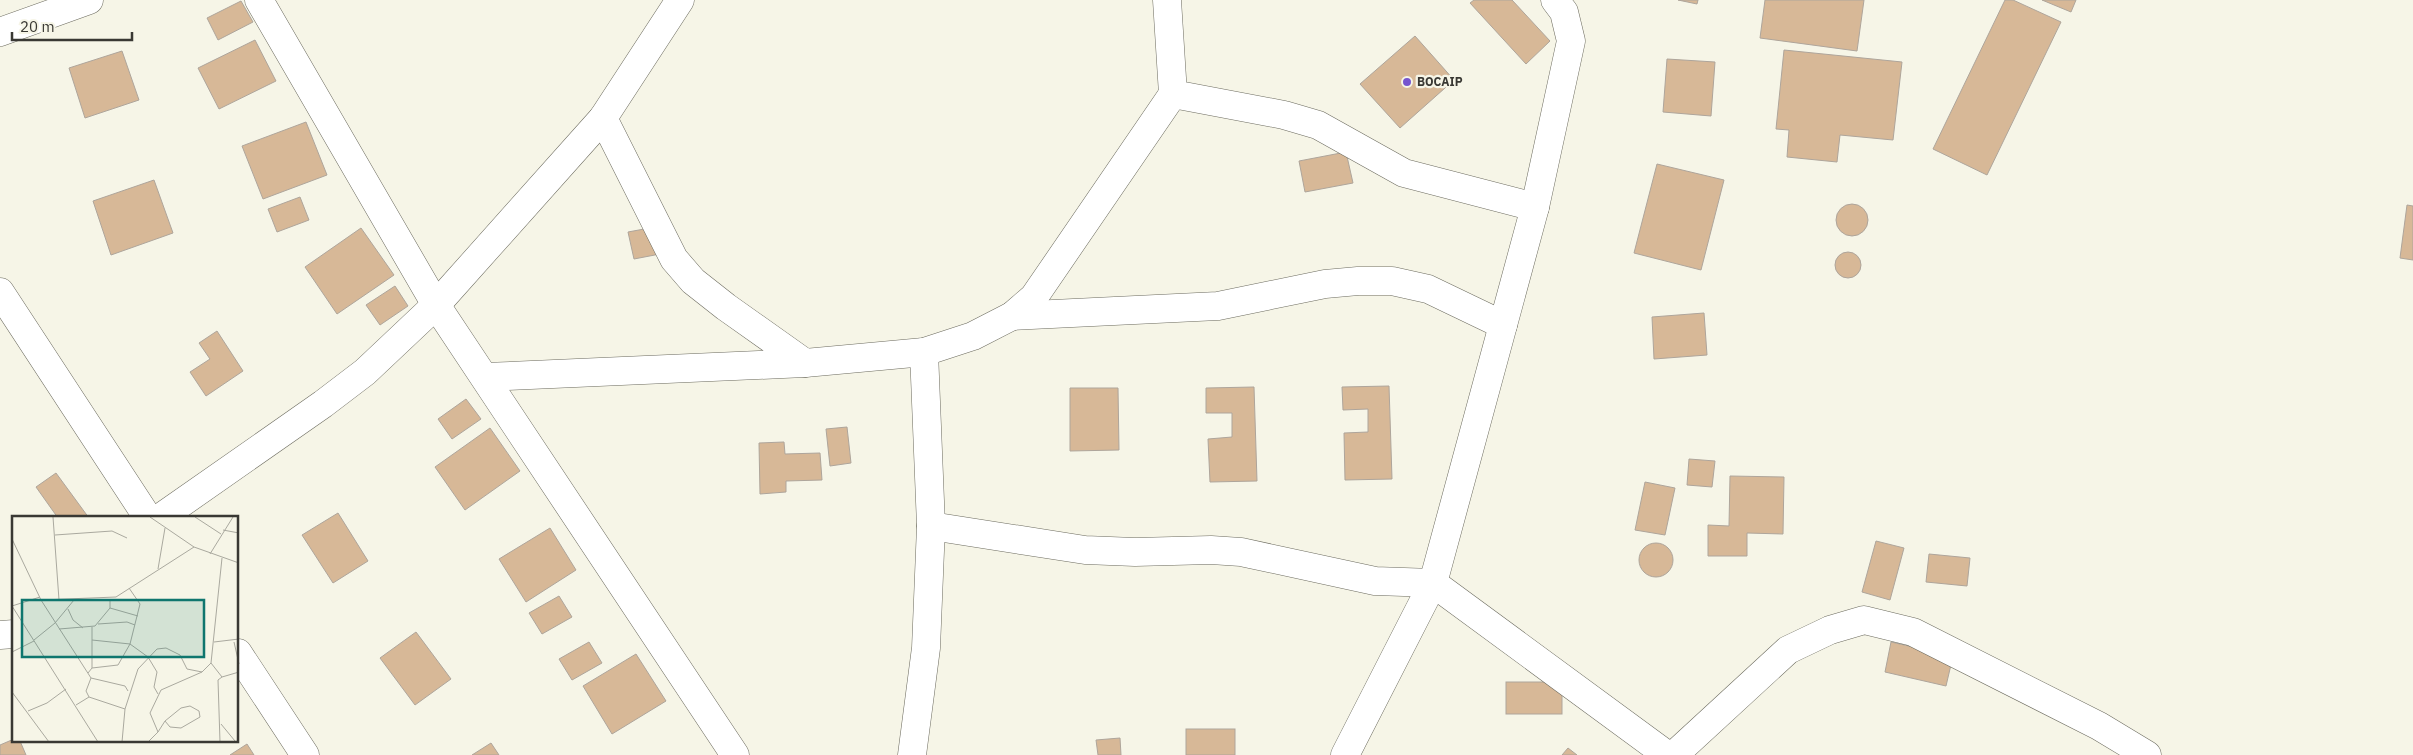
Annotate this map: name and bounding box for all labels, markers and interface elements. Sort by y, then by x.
scale bar [12,10,132,42]
text: 20 m [20,17,55,36]
place label: BOCAIP [1417,74,1463,89]
marker: BOCAIP [1401,76,1413,88]
inset map [12,516,239,742]

